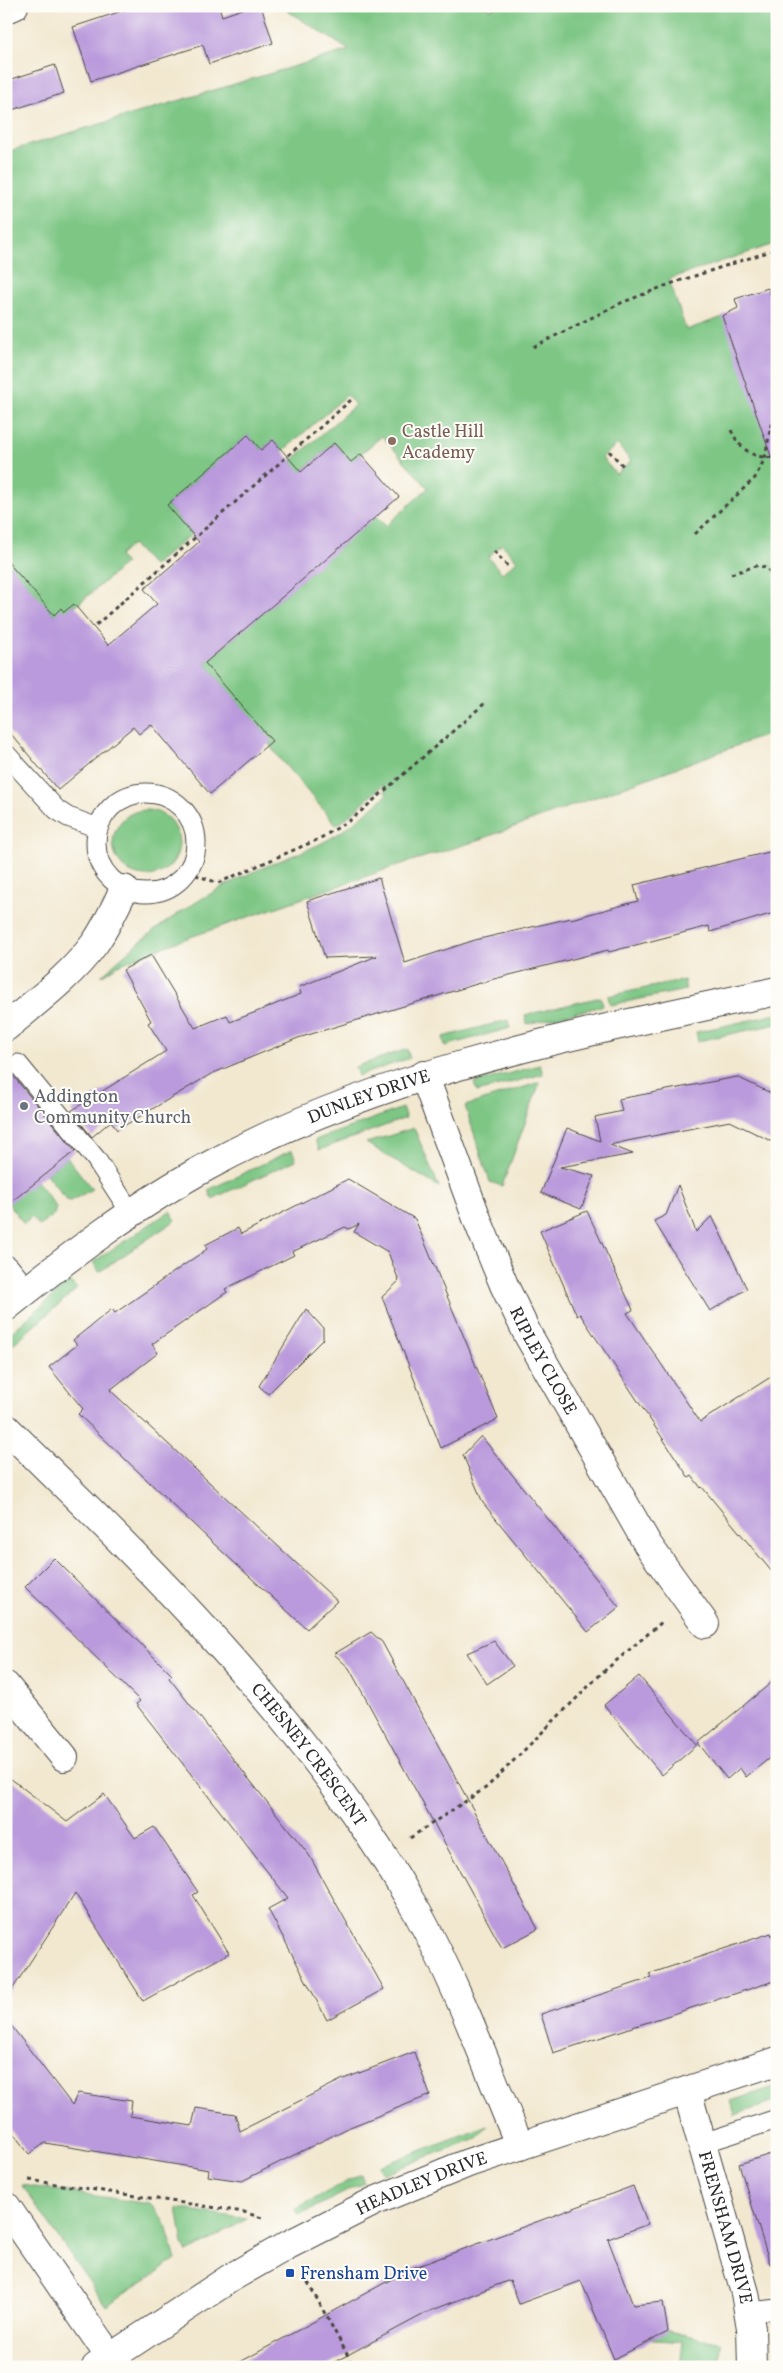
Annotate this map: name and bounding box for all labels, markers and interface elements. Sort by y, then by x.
place label: Castle Hill Academy [402,420,484,466]
marker: Castle Hill Academy [386,435,398,447]
street label: DUNLEY DRIVE [304,1064,434,1131]
place label: Addington Community Church [34,1085,191,1131]
marker: Addington Community Church [18,1100,30,1112]
street label: RIPLEY CLOSE [502,1303,582,1420]
street label: CHESNEY CRESCENT [244,1678,372,1833]
street label: HEADLEY DRIVE [352,2146,491,2223]
street label: FRENSHAM DRIVE [691,2148,758,2306]
place label: Frensham Drive [300,2262,427,2287]
marker: Frensham Drive [284,2267,296,2279]

